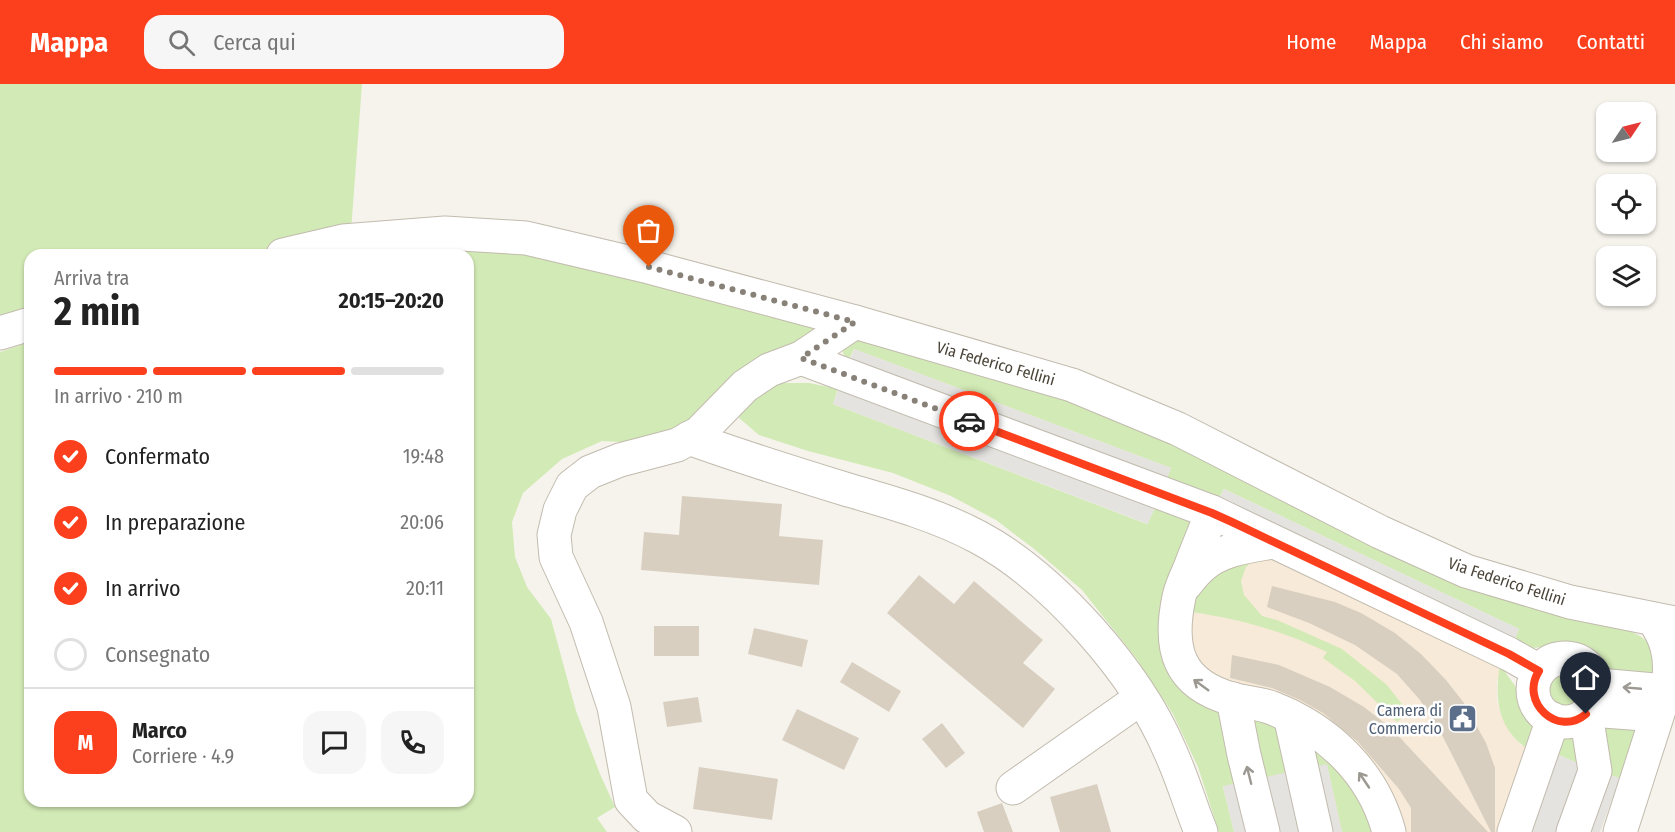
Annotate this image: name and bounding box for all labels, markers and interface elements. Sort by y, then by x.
search box [144,15,564,69]
text: Mappa [30,26,108,59]
icon: search [165,26,198,59]
text: Cerca qui [213,29,296,56]
text: Home [1286,29,1336,55]
text: Mappa [1369,29,1427,55]
text: Chi siamo [1460,29,1544,55]
text: Contatti [1577,29,1645,55]
north arrow [1596,102,1656,162]
map controls [1596,102,1656,306]
button: locate [1596,174,1656,234]
pin [623,205,674,267]
icon: bag [632,214,665,247]
button: layers [1596,246,1656,306]
text: Arriva tra [54,266,129,290]
text: 20:15–20:20 [339,287,444,314]
text: 2 min [54,289,140,335]
street label: Via Federico Fellini [934,338,1057,389]
text: In arrivo · 210 m [54,384,183,408]
courier [939,391,999,451]
icon: car [953,405,986,438]
icon: check [54,440,87,473]
text: Confermato [105,443,210,470]
text: 19:48 [403,444,444,468]
icon: check [54,506,87,539]
text: In preparazione [105,509,246,536]
text: 20:06 [400,510,444,534]
street label: Via Federico Fellini [1446,554,1568,609]
icon: check [54,572,87,605]
text: In arrivo [105,575,180,602]
text: 20:11 [406,576,444,600]
text: Consegnato [105,641,210,668]
pin [1560,652,1611,714]
icon: home [1569,661,1602,694]
one-way arrow [1193,679,1209,691]
one-way arrow [1622,682,1642,693]
place label: Camera di Commercio [1369,701,1442,738]
public building icon: Camera di Commercio [1447,703,1479,735]
button: chat [303,711,366,774]
button: phone [381,711,444,774]
text: Marco [132,717,187,744]
text: M [78,729,93,756]
text: Corriere · 4.9 [132,744,234,768]
one-way arrow [1242,766,1254,785]
one-way arrow [1358,772,1370,788]

